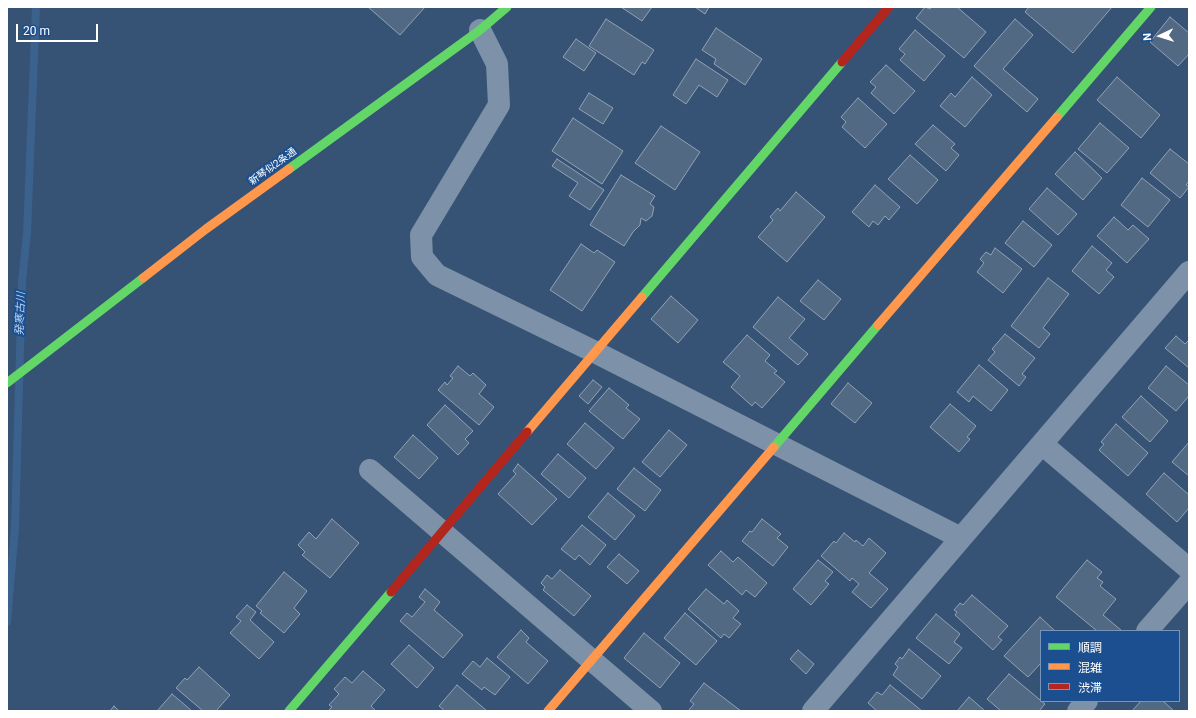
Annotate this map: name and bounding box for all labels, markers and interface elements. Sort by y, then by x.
scale bar [18,16,100,42]
north arrow [1140,16,1180,56]
text: 20 m [23,24,50,38]
text: N [1141,33,1154,41]
street label: 新琴似2条通 [247,146,299,188]
water label: 発寒古川 [14,292,28,336]
legend [1040,630,1180,702]
text: 順調 [1078,641,1102,655]
text: 混雑 [1078,661,1102,675]
text: 渋滞 [1078,681,1102,695]

